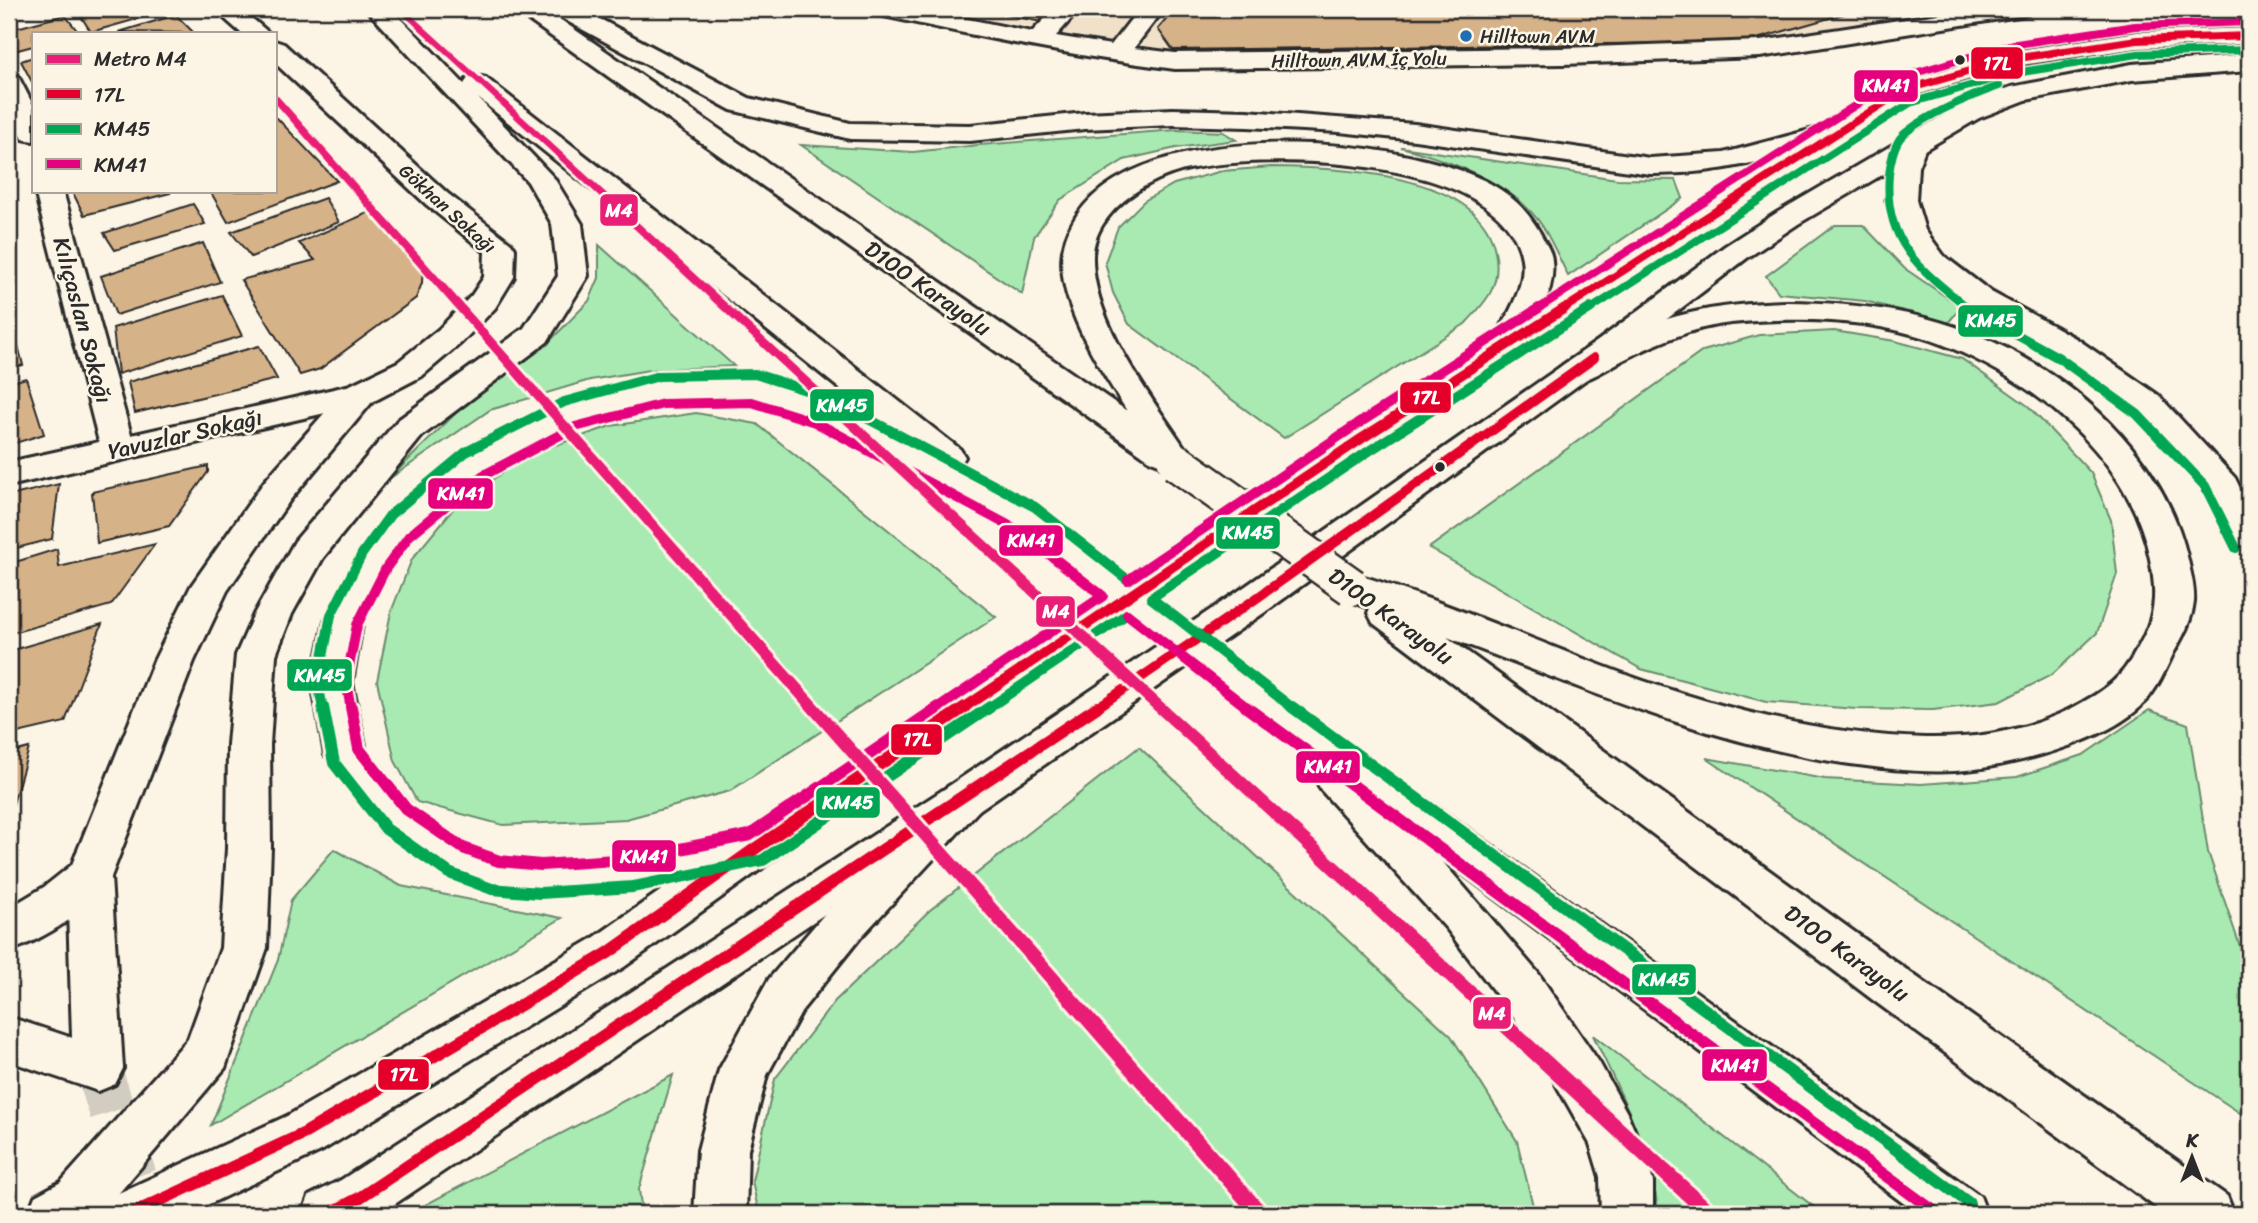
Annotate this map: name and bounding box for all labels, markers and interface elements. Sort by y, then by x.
place label: Hilltown AVM [1480,20,1595,53]
marker: Hilltown AVM [1458,28,1474,44]
legend [32,32,276,192]
text: Metro M4 [94,40,187,78]
street label: Hilltown AVM İç Yolu [1271,41,1447,78]
line badge: 17L [1970,46,2024,80]
text: 17L [1983,47,2012,80]
unlabelled marker [1953,53,1967,67]
line badge: KM41 [1853,69,1919,103]
text: KM41 [1861,69,1910,102]
text: 17L [94,76,125,114]
text: KM45 [94,110,151,148]
text: KM41 [94,146,147,184]
street label: Gökhan Sokağı [391,155,504,262]
line badge: M4 [599,193,639,227]
text: M4 [604,194,633,227]
street label: D100 Karayolu [856,229,1000,348]
street label: Kılıçaslan Sokağı [41,232,124,408]
line badge: KM45 [1957,304,2024,338]
text: KM45 [1964,304,2017,337]
line badge: 17L [1399,381,1452,414]
text: 17L [1412,381,1441,414]
line badge: KM45 [809,388,875,422]
text: KM45 [815,389,868,422]
street label: Yavuzlar Sokağı [104,397,266,472]
unlabelled marker [1433,460,1447,474]
line badge: KM41 [427,477,494,510]
text: KM41 [436,477,485,510]
line badge: KM45 [1215,516,1281,550]
text: KM45 [1221,516,1274,549]
line badge: KM41 [998,524,1064,557]
text: KM41 [1006,524,1055,557]
street label: D100 Karayolu [1319,557,1463,677]
line badge: M4 [1035,595,1076,628]
text: M4 [1041,595,1070,628]
line badge: KM45 [286,658,353,692]
text: KM45 [293,659,346,692]
line badge: 17L [890,723,943,756]
text: 17L [903,723,932,756]
line badge: KM41 [1295,750,1361,784]
text: KM41 [1303,750,1352,783]
line badge: KM45 [815,786,881,819]
text: KM45 [821,786,874,819]
line badge: KM41 [611,839,677,873]
text: KM41 [619,840,668,873]
street label: D100 Karayolu [1775,894,1919,1014]
line badge: KM45 [1631,963,1697,996]
text: KM45 [1637,963,1690,996]
line badge: M4 [1472,996,1512,1030]
text: M4 [1477,997,1506,1030]
line badge: KM41 [1701,1048,1768,1082]
text: KM41 [1710,1049,1759,1082]
line badge: 17L [377,1058,430,1091]
text: 17L [390,1058,419,1091]
north arrow [2156,1122,2226,1192]
text: K [2185,1124,2199,1157]

